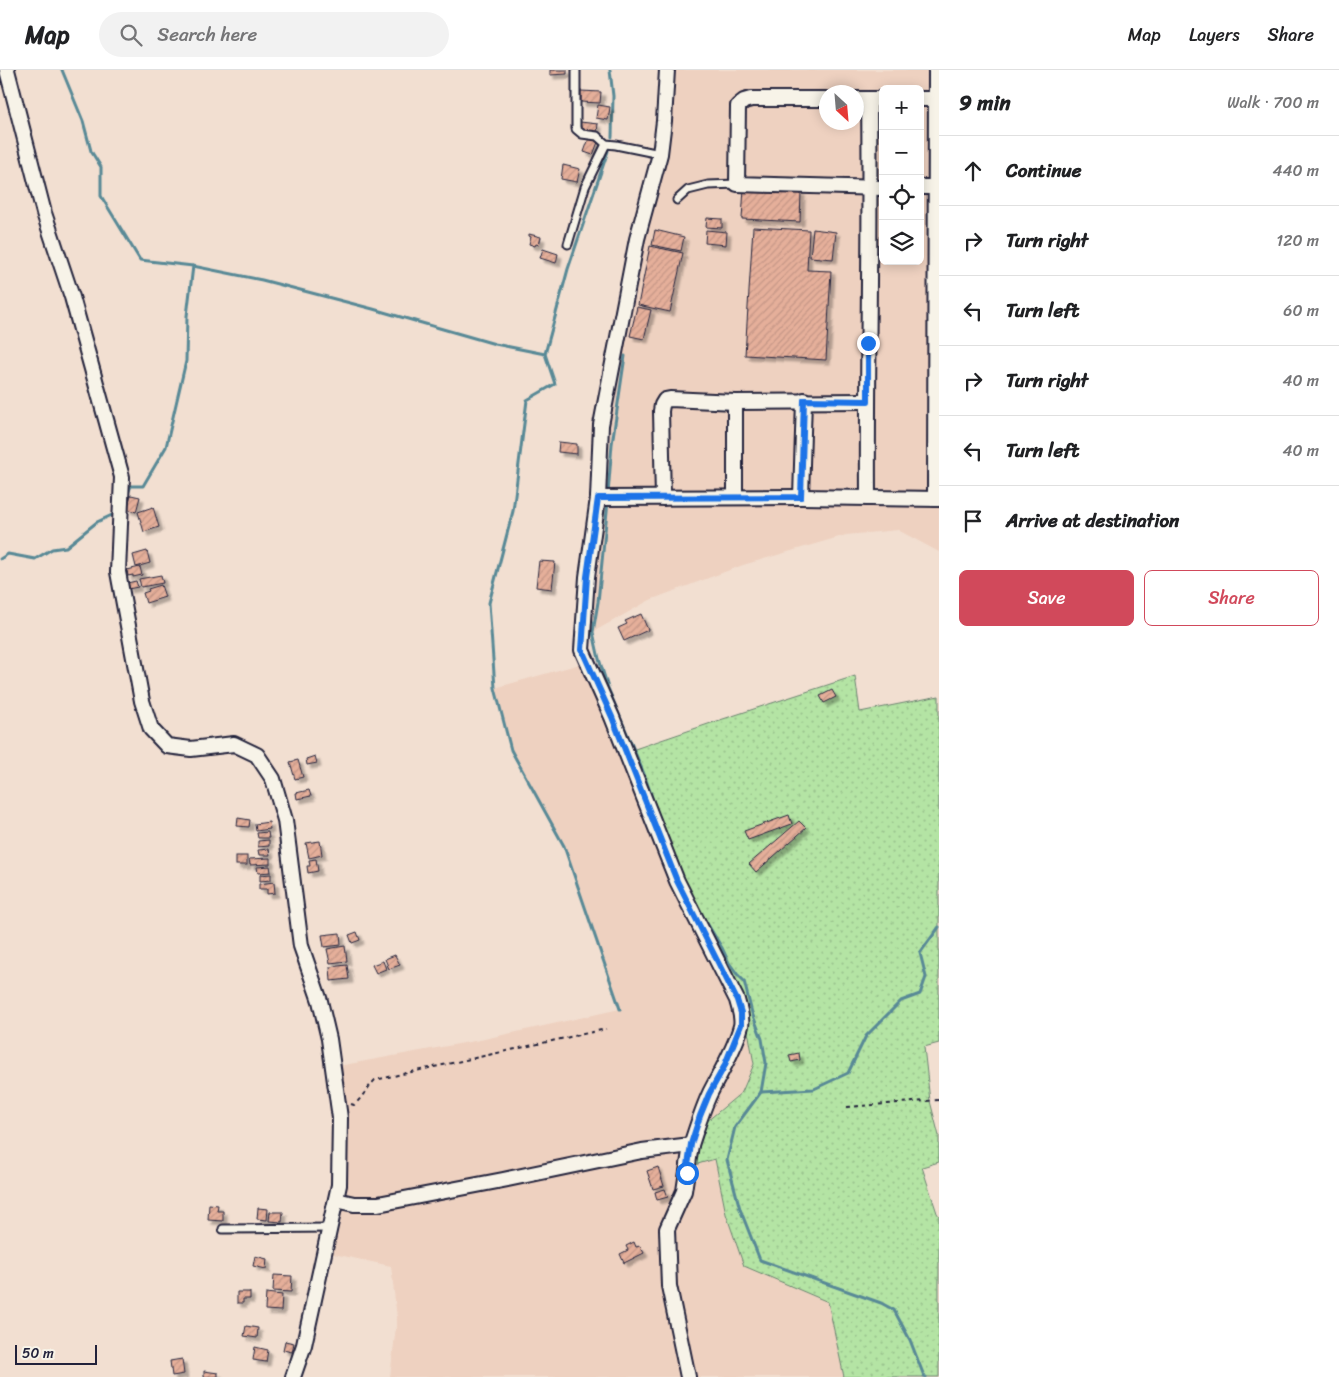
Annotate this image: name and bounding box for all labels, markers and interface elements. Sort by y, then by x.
search box [99,12,449,57]
text: Map [25,14,69,56]
text: Search here [157,18,257,51]
text: Map [1128,19,1161,51]
text: Layers [1189,19,1240,51]
text: Share [1268,19,1314,51]
icon: search [117,21,145,49]
text: 9 min [959,84,1011,122]
north arrow [819,85,864,130]
map controls [879,85,924,265]
button: + [879,85,924,130]
text: Walk · 700 m [1227,88,1319,117]
button: − [879,130,924,175]
text: Continue [1006,154,1082,187]
text: 440 m [1272,156,1319,185]
icon: ahead [959,157,987,185]
button: locate [879,175,924,220]
button: layers [879,220,924,265]
text: Turn right [1006,224,1088,257]
text: 120 m [1276,226,1319,255]
icon: right [959,227,987,255]
text: Turn left [1006,294,1079,327]
text: 60 m [1283,296,1319,325]
icon: left [959,297,987,325]
route end [857,332,880,355]
text: Turn right [1006,364,1088,397]
text: 40 m [1282,366,1319,395]
icon: right [959,367,987,395]
text: Turn left [1006,434,1079,467]
text: 40 m [1282,436,1319,465]
icon: left [959,437,987,465]
text: Arrive at destination [1006,504,1179,537]
icon: arrive [959,507,987,535]
button: Save [959,570,1134,626]
button: Share [1144,570,1319,626]
route start [676,1162,699,1185]
text: 50 m [22,1341,54,1366]
scale bar [15,1342,98,1365]

